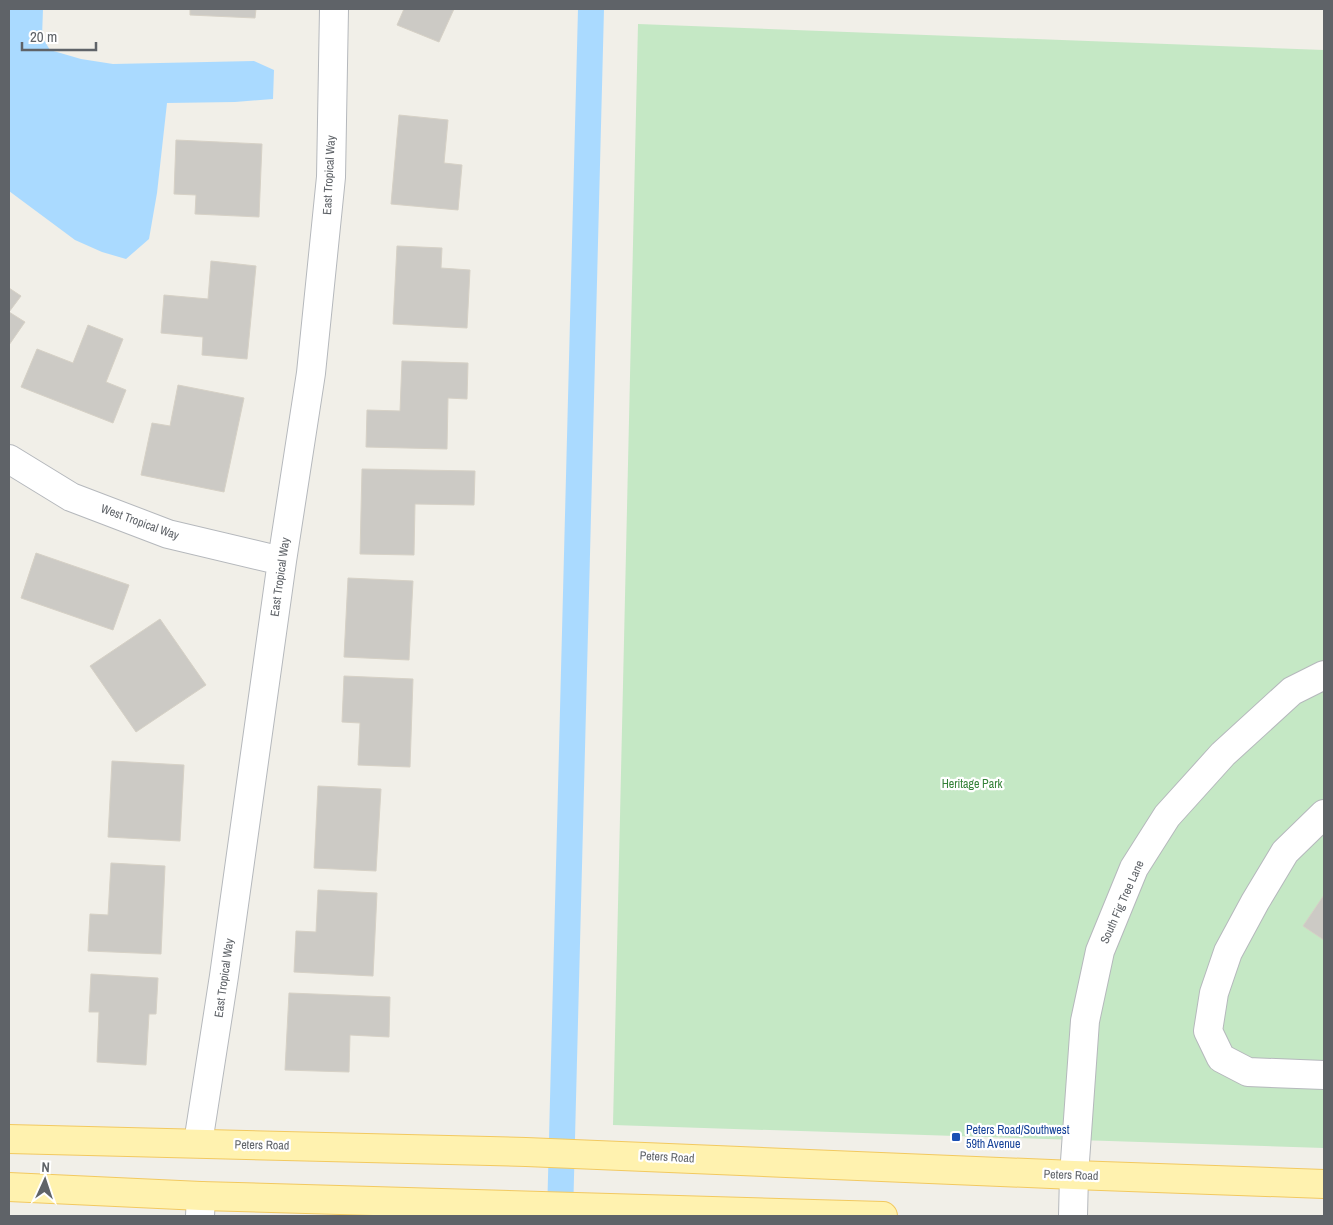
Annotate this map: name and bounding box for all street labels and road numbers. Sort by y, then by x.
street label: East Tropical Way [319,135,339,215]
street label: West Tropical Way [99,500,181,544]
street label: East Tropical Way [267,536,293,617]
street label: South Fig Tree Lane [1096,858,1148,946]
street label: East Tropical Way [211,937,237,1018]
street label: Peters Road [235,1137,289,1153]
street label: Peters Road [639,1148,695,1166]
street label: Peters Road [1043,1166,1099,1184]

